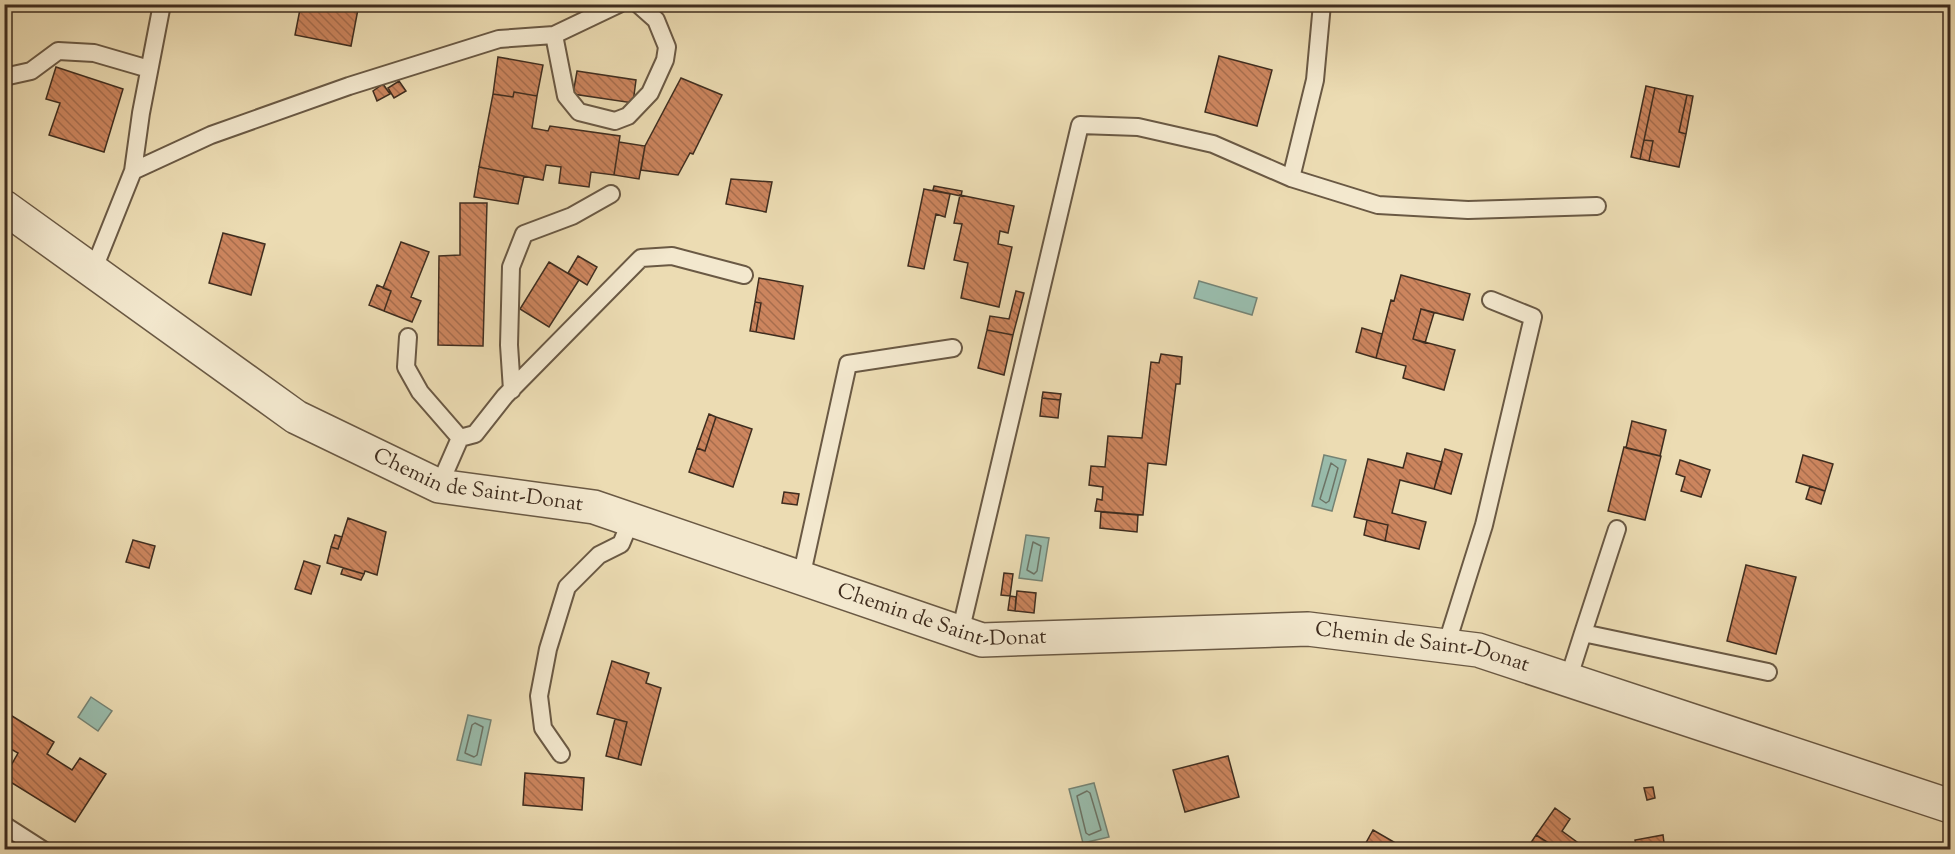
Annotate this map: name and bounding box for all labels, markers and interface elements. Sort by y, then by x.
street label: Chemin de Saint-Donat [368,441,585,520]
street label: Chemin de Saint-Donat [833,576,1047,655]
street label: Chemin de Saint-Donat [1313,615,1533,681]

